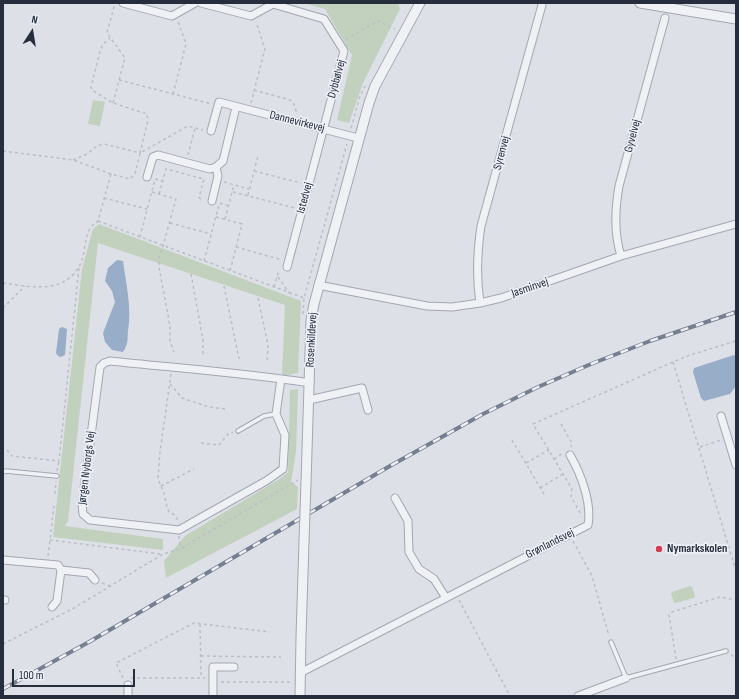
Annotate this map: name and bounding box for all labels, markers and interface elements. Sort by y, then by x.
north arrow [12,12,52,52]
text: N [30,13,39,27]
street label: Dybbølvej [325,58,349,100]
street label: Dannevirkevej [268,108,326,136]
street label: Gyvelvej [622,118,644,154]
street label: Syrenvej [491,135,513,171]
street label: Istedvej [294,181,316,215]
street label: Jasminvej [510,275,550,301]
street label: Rosenkildevej [303,312,321,368]
street label: Jørgen Nyborgs Vej [75,430,99,506]
street label: Grønlandsvej [523,526,577,562]
place label: Nymarkskolen [667,542,727,556]
marker: Nymarkskolen [654,544,664,554]
scale bar [14,661,137,687]
text: 100 m [19,668,44,683]

